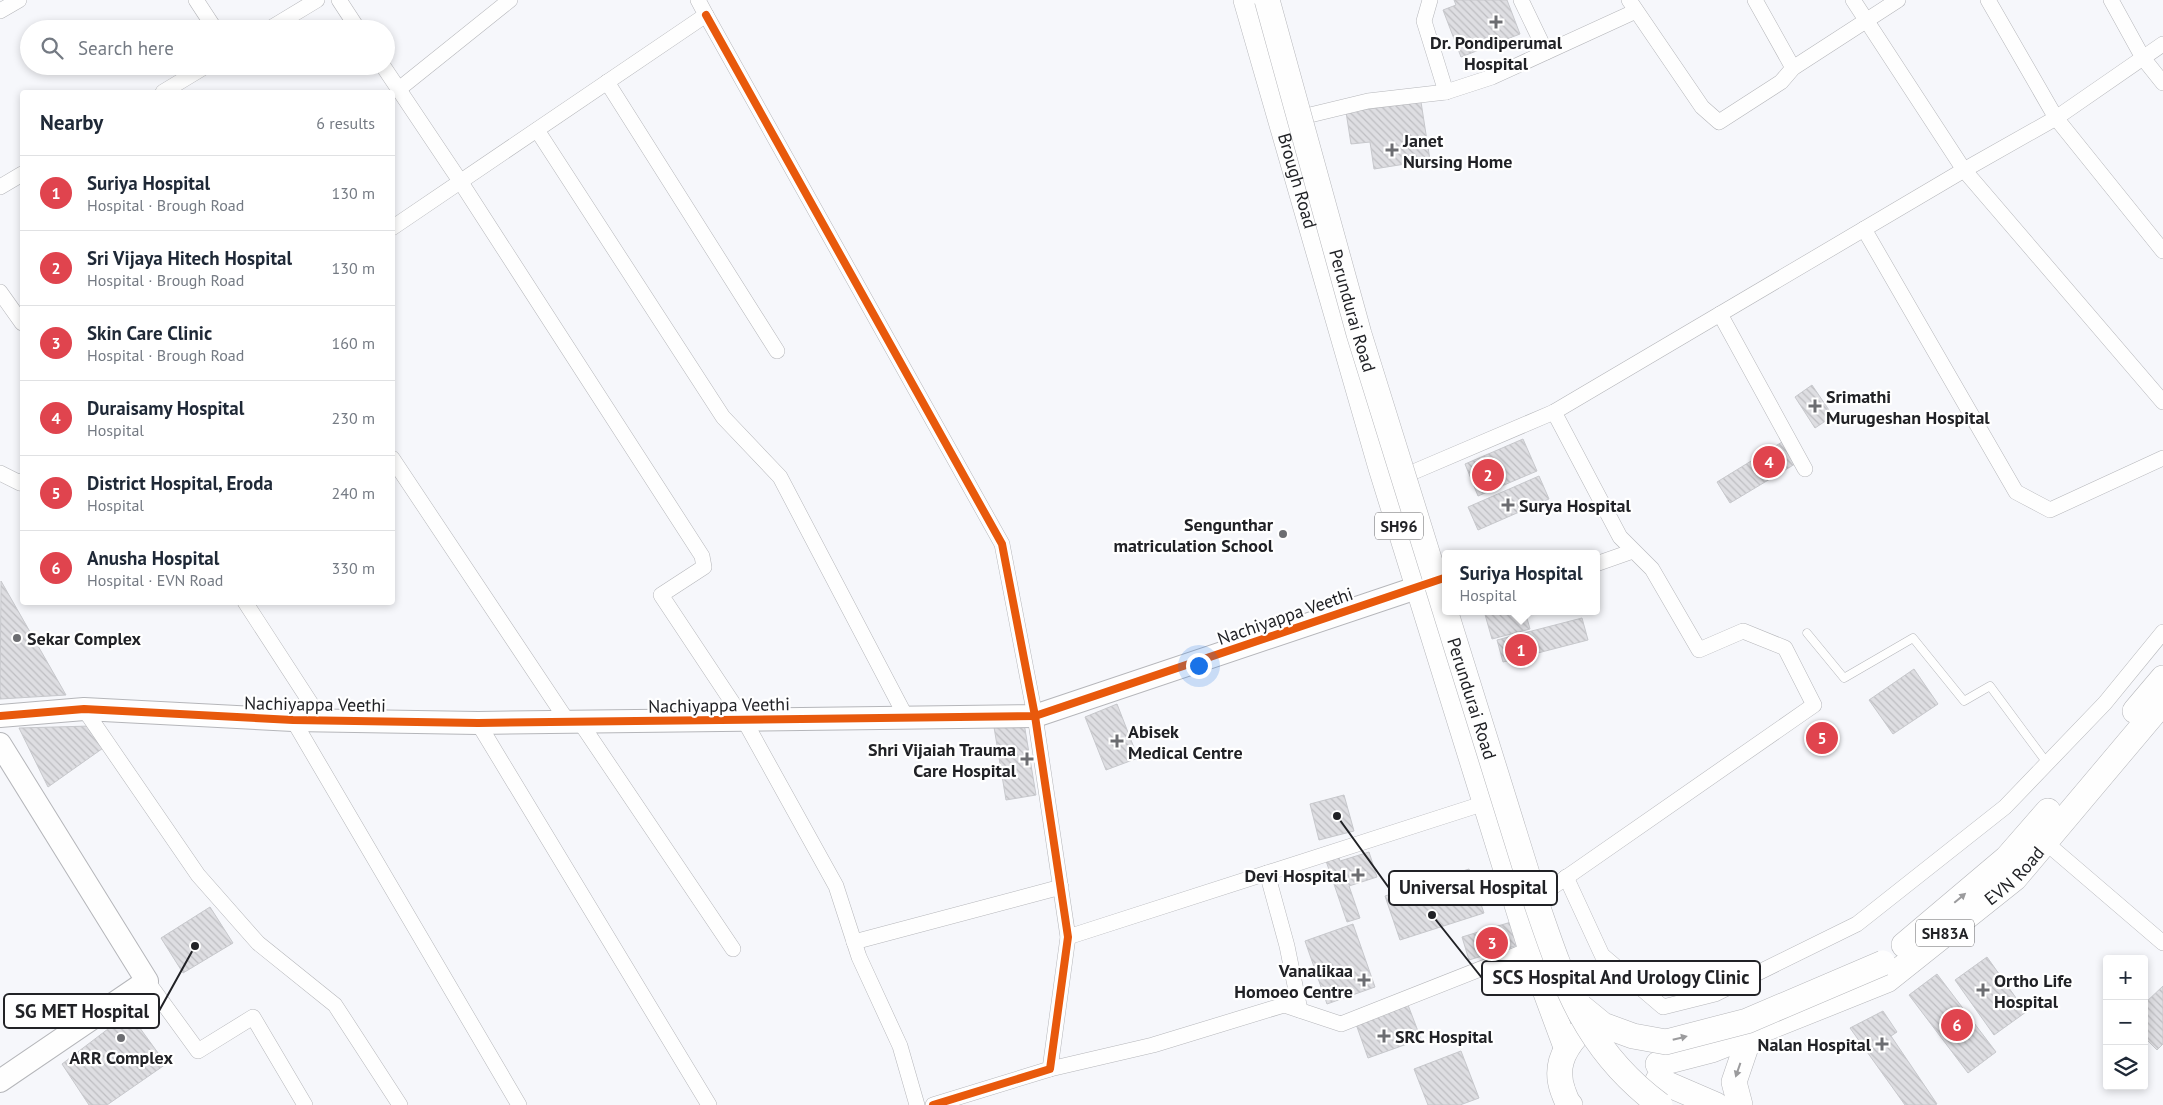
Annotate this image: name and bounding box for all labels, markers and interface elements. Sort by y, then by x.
marker: Dr. Pondiperumal Hospital [1489,15,1503,29]
search box [20,20,395,75]
place label: Dr. Pondiperumal Hospital [1430,31,1563,75]
icon: search [38,34,66,62]
text: Search here [78,36,174,60]
text: Nearby [40,109,103,136]
text: 6 results [316,113,375,133]
place label: Janet Nursing Home [1402,129,1512,173]
street label: Brough Road [1273,130,1323,231]
marker: Janet Nursing Home [1385,143,1399,157]
text: Suriya Hospital [87,171,210,195]
text: 1 [51,183,61,203]
text: 130 m [332,183,375,203]
text: Hospital · Brough Road [87,195,244,215]
text: Sri Vijaya Hitech Hospital [87,246,292,270]
street label: Perundurai Road [1325,246,1382,374]
text: 2 [51,258,61,278]
text: 130 m [332,258,375,278]
text: Hospital · Brough Road [87,270,244,290]
text: Skin Care Clinic [87,321,212,345]
text: 3 [51,333,61,353]
text: 160 m [332,333,375,353]
text: Hospital · Brough Road [87,345,244,365]
place label: Srimathi Murugeshan Hospital [1826,385,1990,429]
text: Duraisamy Hospital [87,396,244,420]
marker: Srimathi Murugeshan Hospital [1808,399,1822,413]
text: 4 [51,408,61,428]
text: 230 m [332,408,375,428]
text: Hospital [87,420,144,440]
pin: 4 [1753,443,1785,481]
pin: 2 [1472,456,1504,494]
text: District Hospital, Eroda [87,471,273,495]
text: 5 [51,483,61,503]
text: 240 m [332,483,375,503]
place label: Surya Hospital [1519,494,1631,517]
text: Hospital [87,495,144,515]
marker: Surya Hospital [1501,498,1515,512]
road number: SH96 [1375,512,1423,540]
place label: Sengunthar matriculation School [1114,513,1274,557]
marker: Sengunthar matriculation School [1277,528,1289,540]
text: Anusha Hospital [87,546,219,570]
popup [1442,550,1600,615]
text: 6 [51,558,61,578]
text: 330 m [332,558,375,578]
text: Suriya Hospital [1460,561,1583,585]
text: Hospital · EVN Road [87,570,223,590]
street label: Nachiyappa Veethi [1214,582,1356,650]
text: Hospital [1460,585,1517,605]
place label: Sekar Complex [27,627,141,650]
pin: 1 [1505,631,1537,669]
marker: Sekar Complex [11,632,23,644]
street label: Perundurai Road [1443,634,1502,762]
your location [1186,653,1212,679]
street label: Nachiyappa Veethi [244,691,386,717]
street label: Nachiyappa Veethi [648,692,790,718]
pin: 5 [1806,719,1838,757]
place label: Abisek Medical Centre [1128,720,1243,764]
marker: Abisek Medical Centre [1110,734,1124,748]
place label: Shri Vijaiah Trauma Care Hospital [868,738,1017,782]
marker: Shri Vijaiah Trauma Care Hospital [1020,752,1034,766]
street label: EVN Road [1979,841,2049,910]
place label: Devi Hospital [1244,864,1348,887]
marker: Devi Hospital [1351,868,1365,882]
callout: Universal Hospital [1389,871,1557,905]
text: Universal Hospital [1399,875,1547,899]
one-way arrow [1953,892,1966,903]
road number: SH83A [1916,920,1974,946]
pin: 3 [1476,924,1508,962]
map controls [2103,955,2148,1090]
button: + [2103,955,2148,1000]
place label: Vanalikaa Homoeo Centre [1234,959,1353,1003]
callout: SCS Hospital And Urology Clinic [1482,961,1760,995]
text: SCS Hospital And Urology Clinic [1493,965,1749,989]
place label: Ortho Life Hospital [1994,969,2072,1013]
marker: Vanalikaa Homoeo Centre [1357,973,1371,987]
marker: Ortho Life Hospital [1976,983,1990,997]
callout: SG MET Hospital [4,994,159,1028]
text: SG MET Hospital [15,999,149,1023]
button: − [2103,1000,2148,1045]
pin: 6 [1941,1006,1973,1044]
place label: SRC Hospital [1395,1025,1493,1048]
marker: SRC Hospital [1377,1029,1391,1043]
marker: ARR Complex [115,1032,127,1044]
place label: Nalan Hospital [1758,1033,1872,1056]
one-way arrow [1673,1034,1688,1042]
marker: Nalan Hospital [1875,1037,1889,1051]
button: layers [2103,1045,2148,1090]
place label: ARR Complex [69,1046,173,1069]
one-way arrow [1734,1063,1742,1078]

